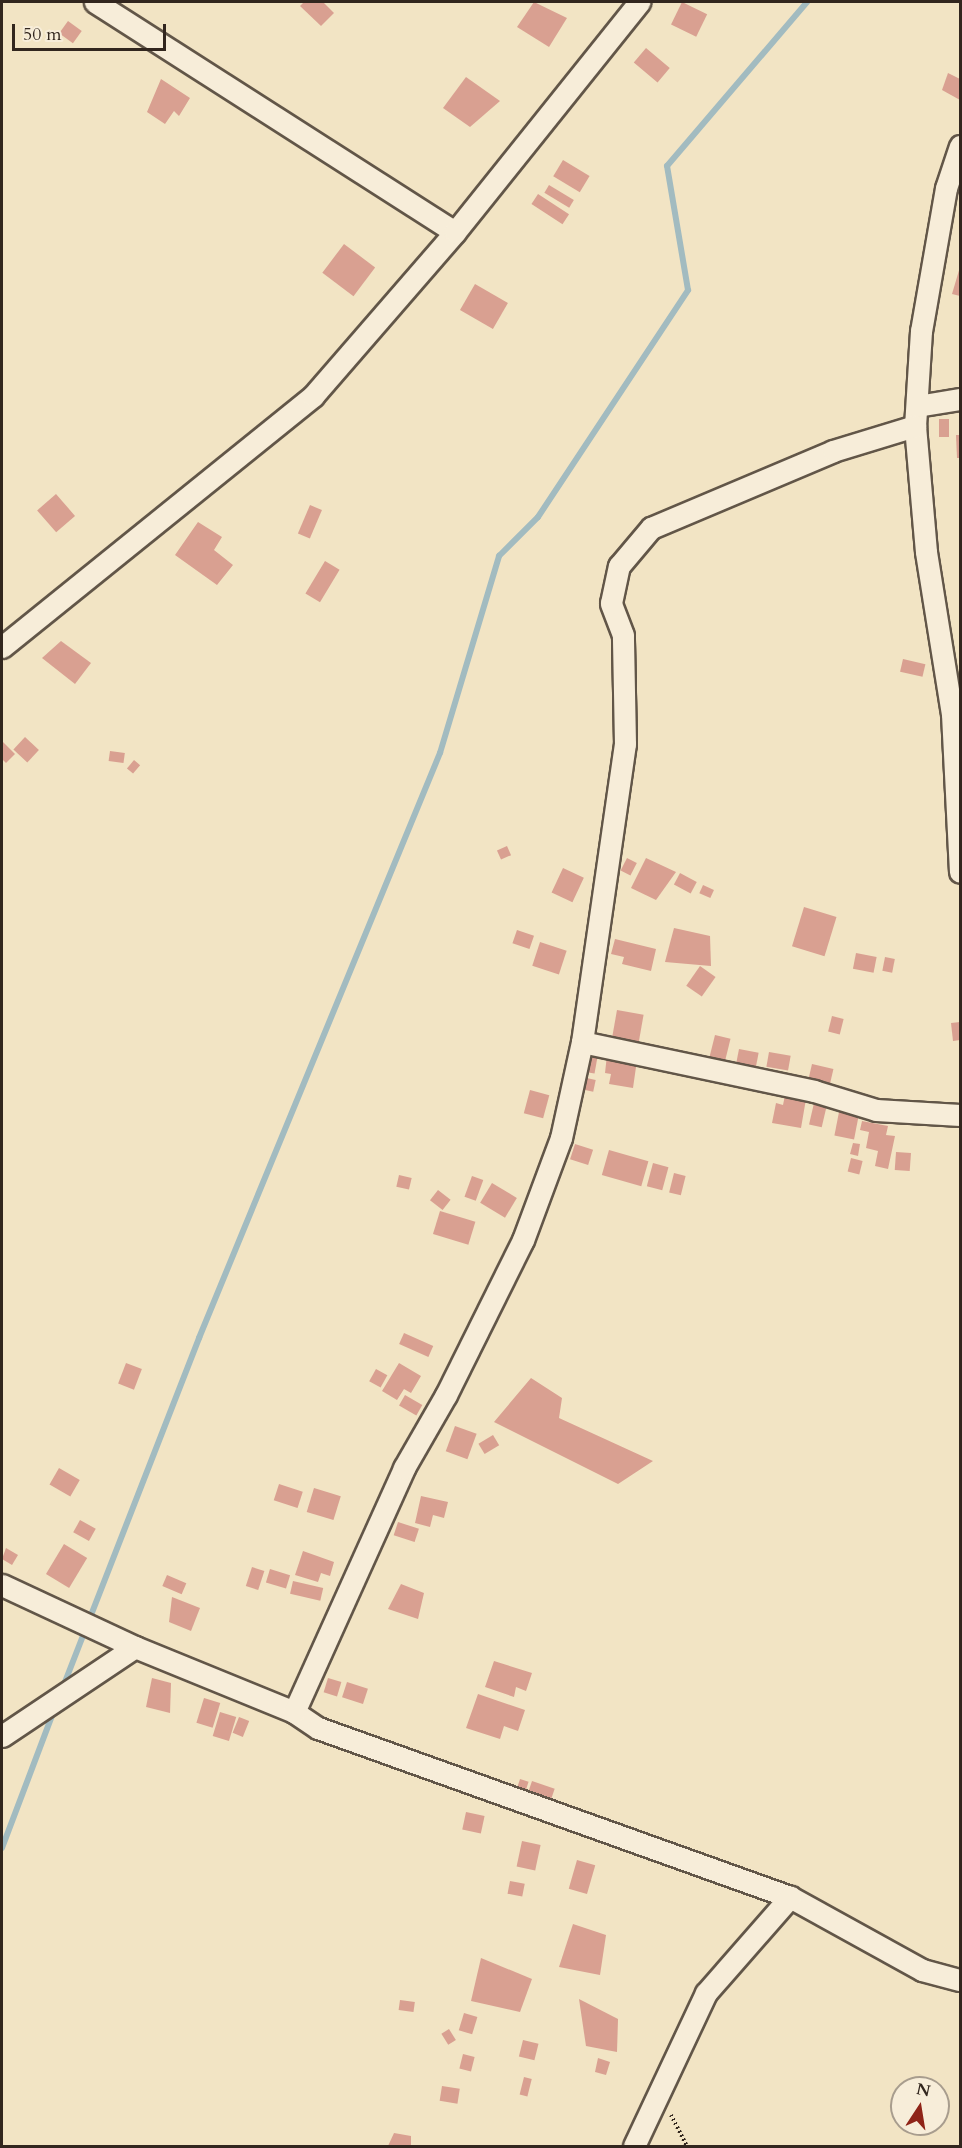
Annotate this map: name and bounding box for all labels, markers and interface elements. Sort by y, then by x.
scale bar [15,12,170,50]
text: 50 m [23,22,62,47]
north arrow [890,2076,950,2136]
text: N [914,2078,932,2103]

